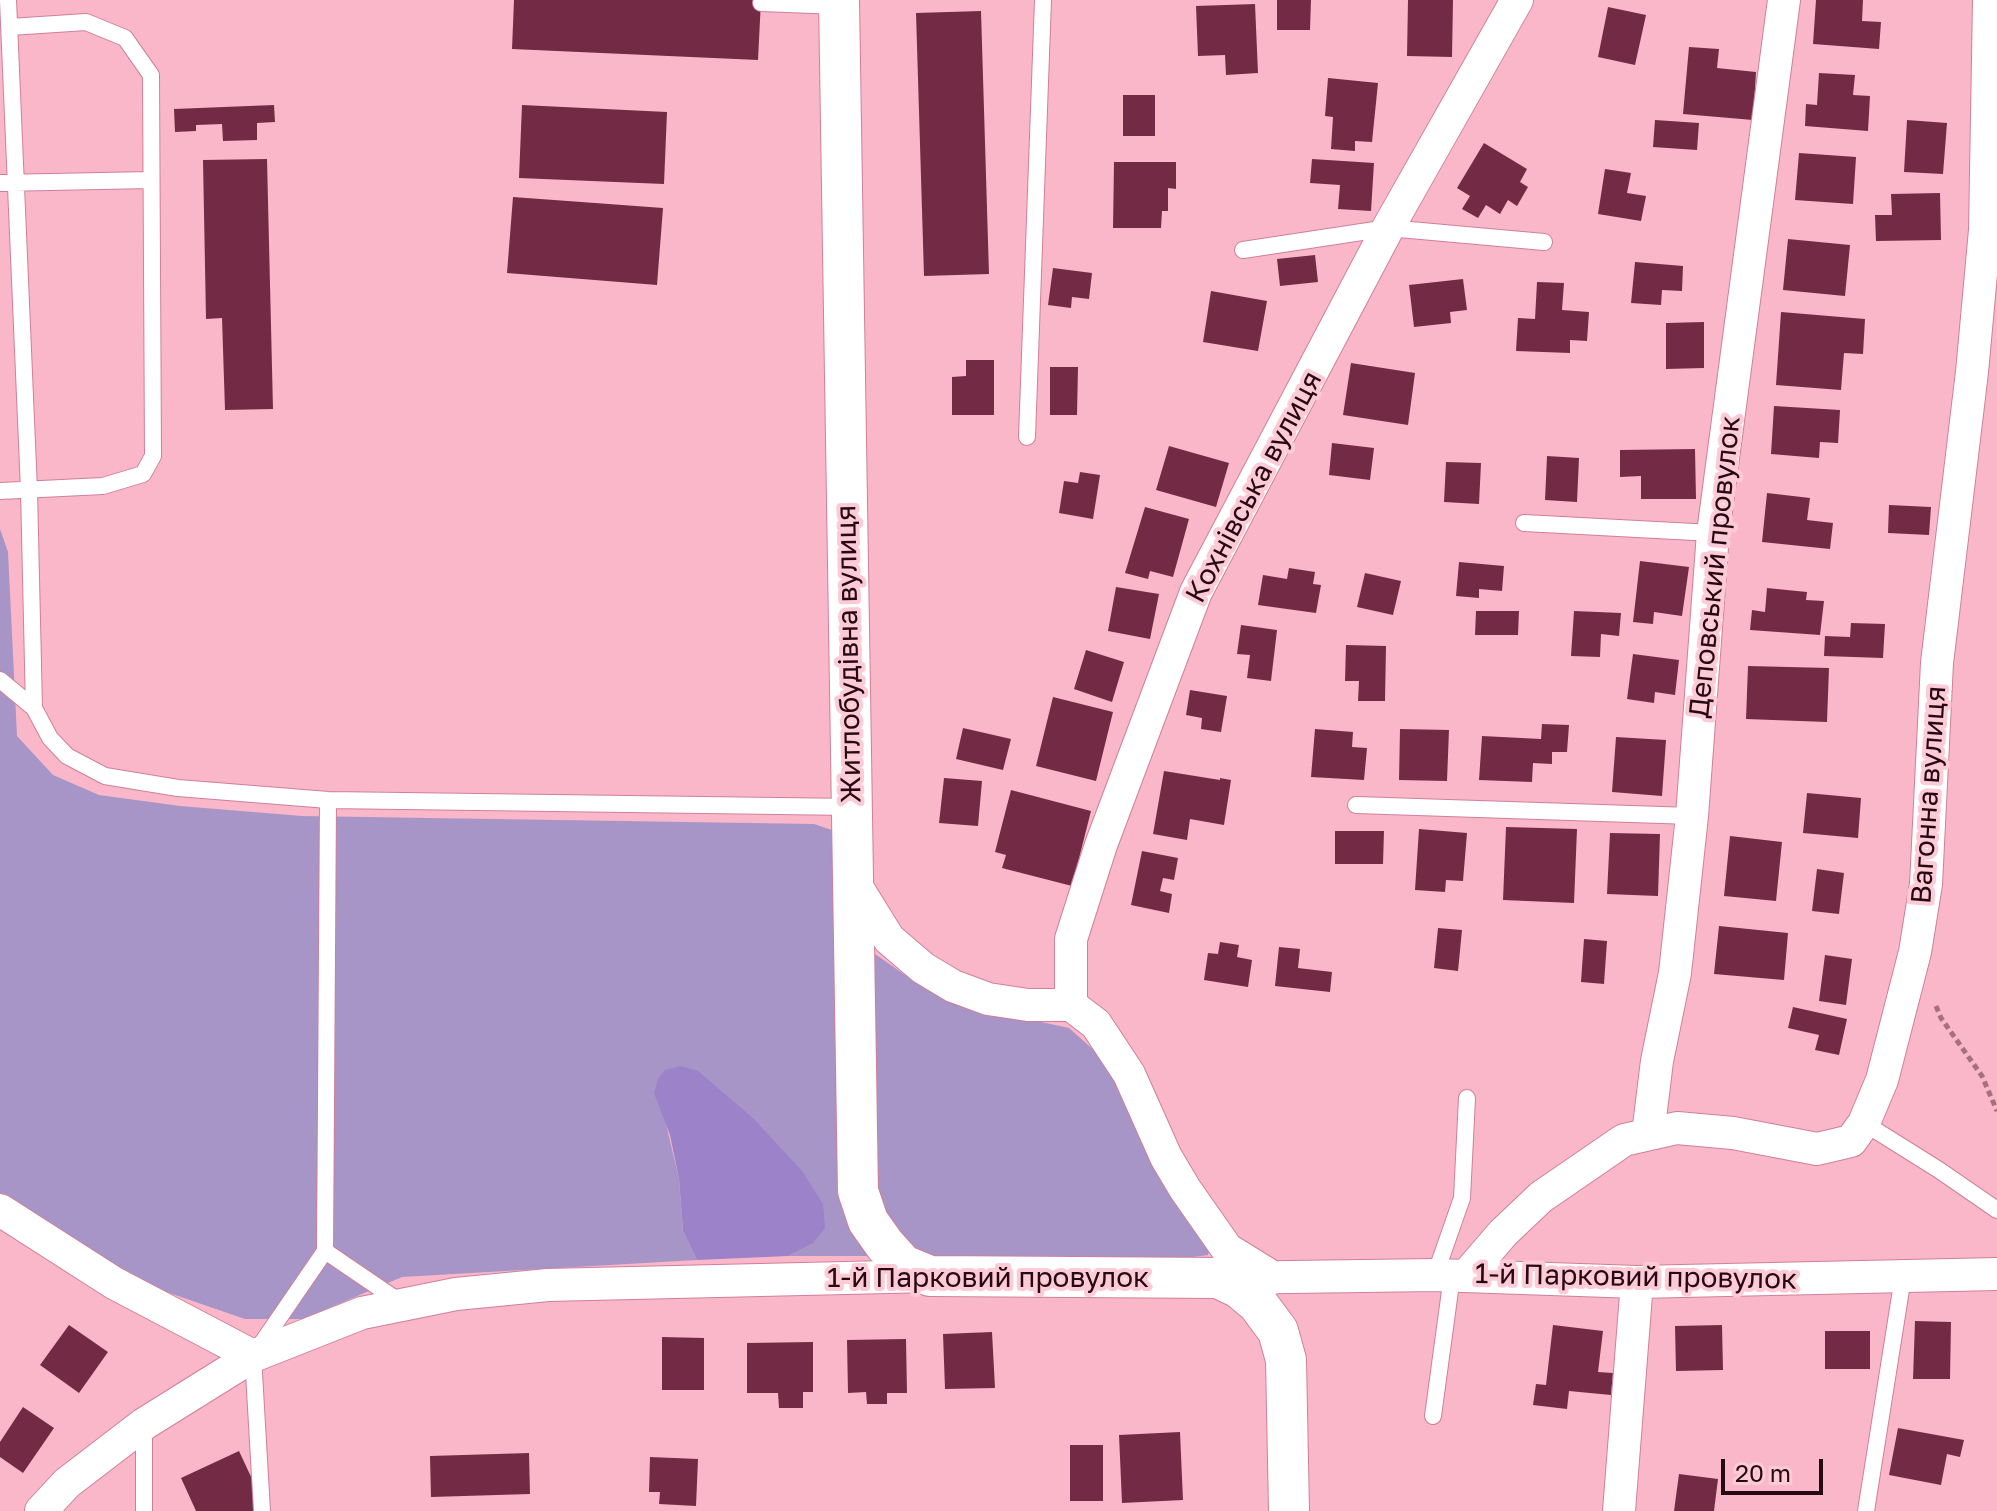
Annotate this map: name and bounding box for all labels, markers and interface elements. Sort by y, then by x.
street label: Кохнівська вулиця [1179,366,1329,608]
street label: Деповський провулок [1682,414,1748,720]
street label: Житлобудівна вулиця [830,505,868,803]
street label: Вагонна вулиця [1905,685,1953,905]
street label: 1-й Парковий провулок [1475,1257,1797,1297]
street label: 1-й Парковий провулок [827,1261,1149,1295]
scale bar [1725,1443,1827,1493]
text: 20 m [1735,1458,1791,1487]

